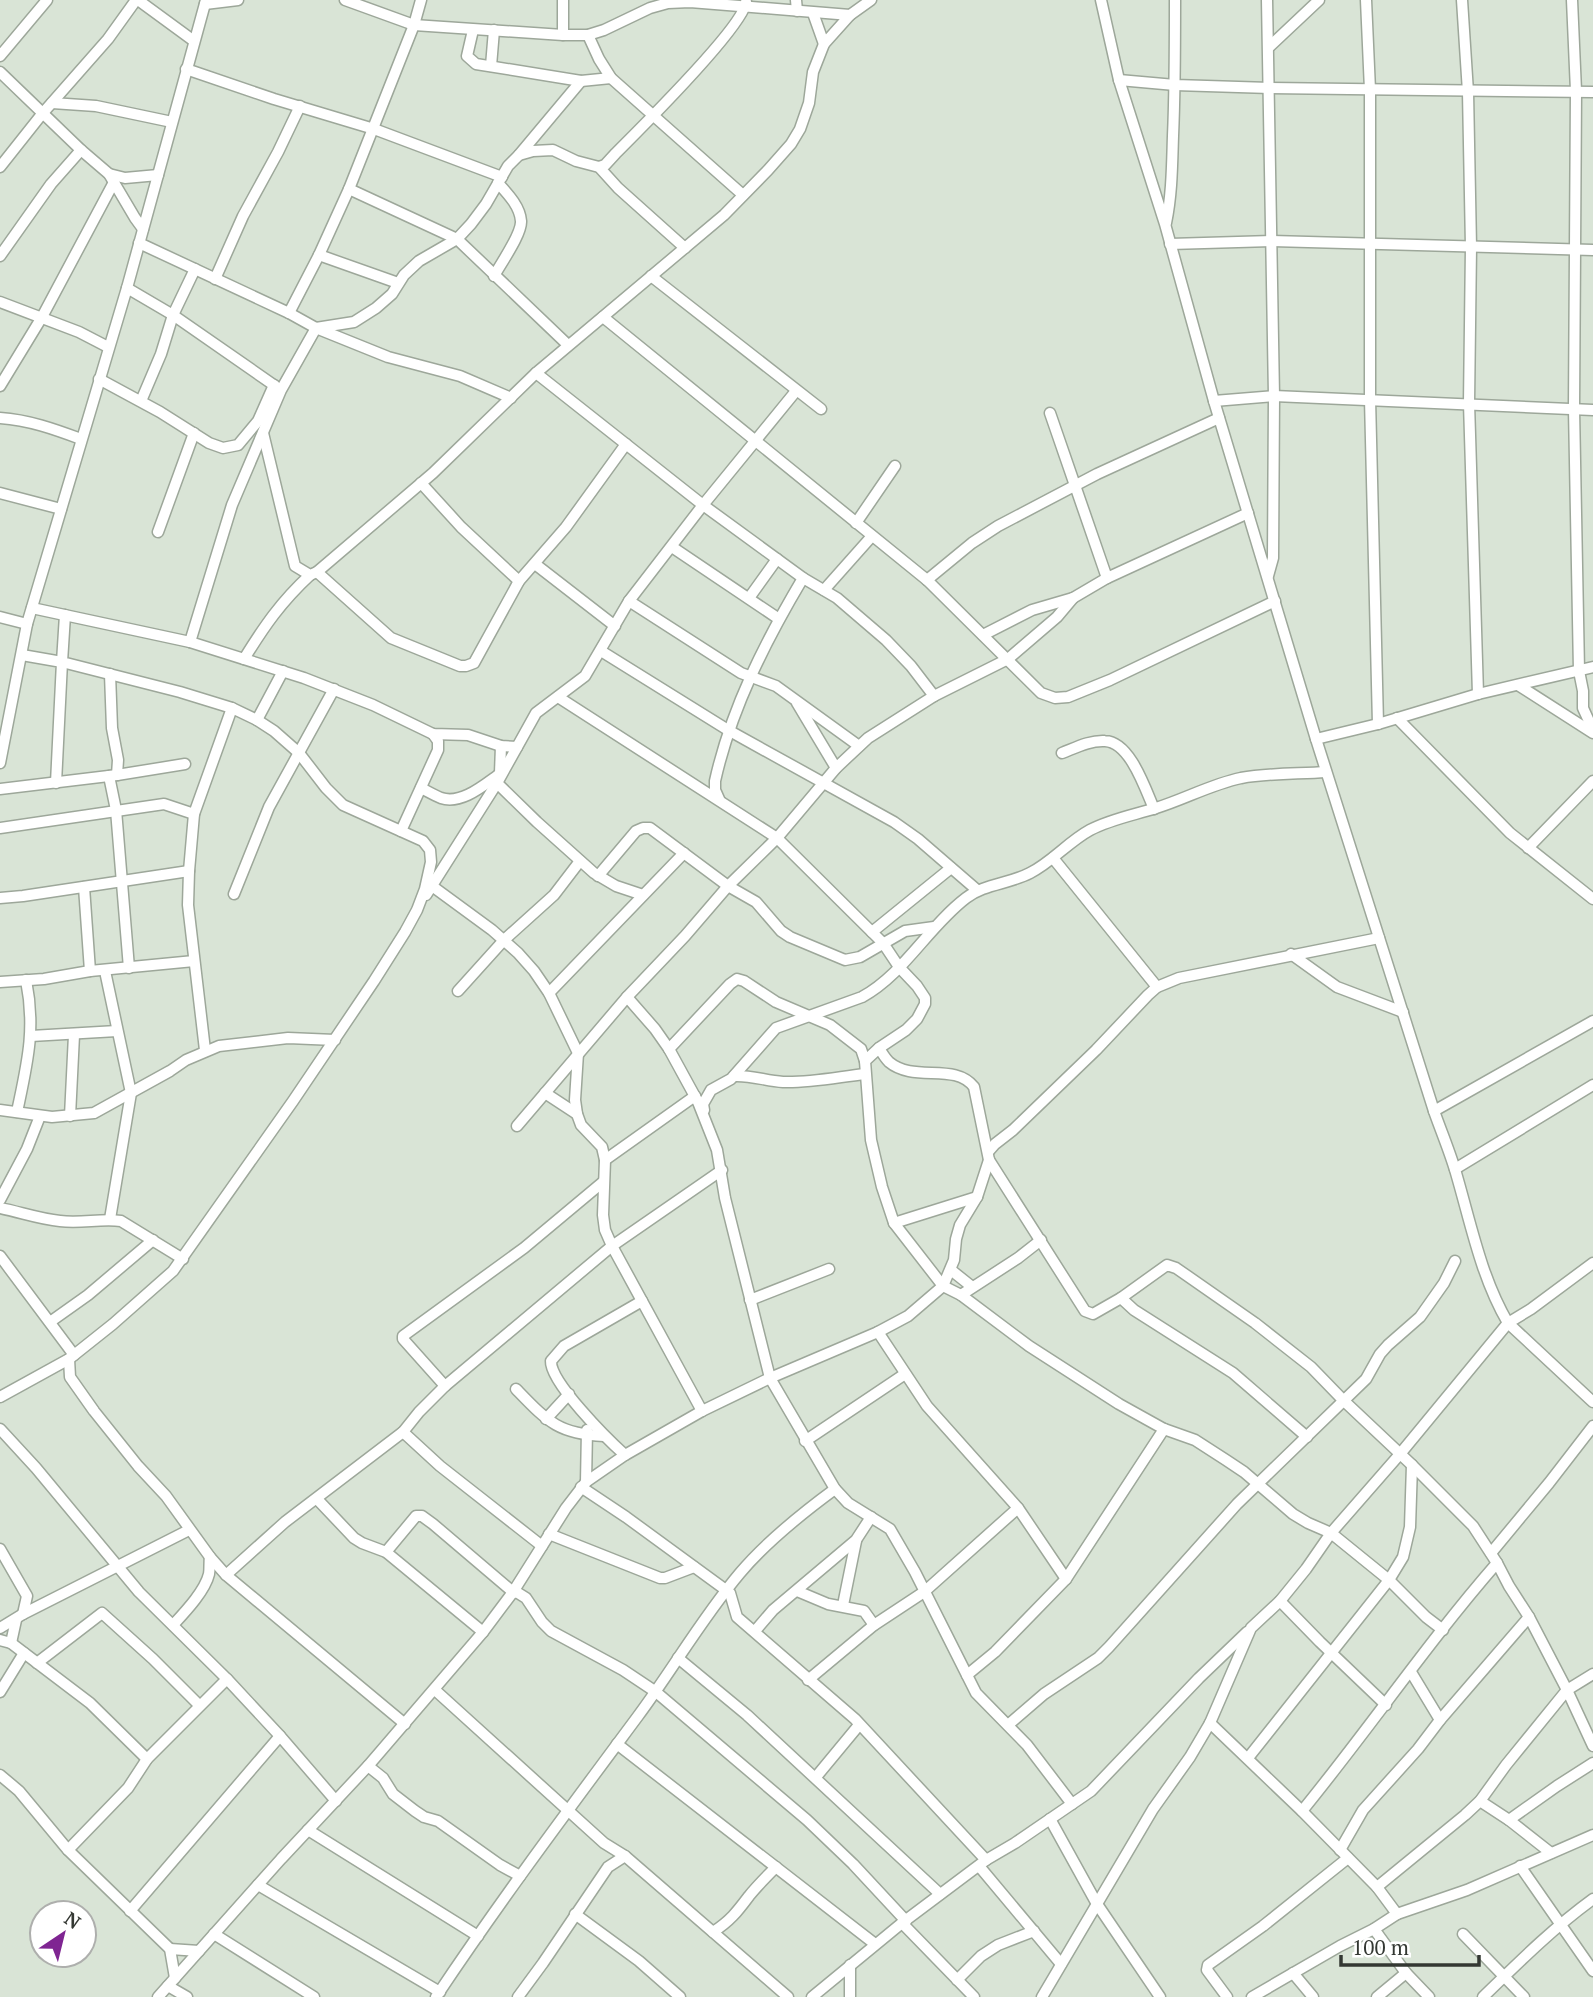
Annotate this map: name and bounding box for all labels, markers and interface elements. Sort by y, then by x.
north arrow [28,1899,98,1969]
text: N [60,1905,87,1934]
scale bar [1341,1924,1479,1968]
text: 100 m [1352,1933,1409,1961]

